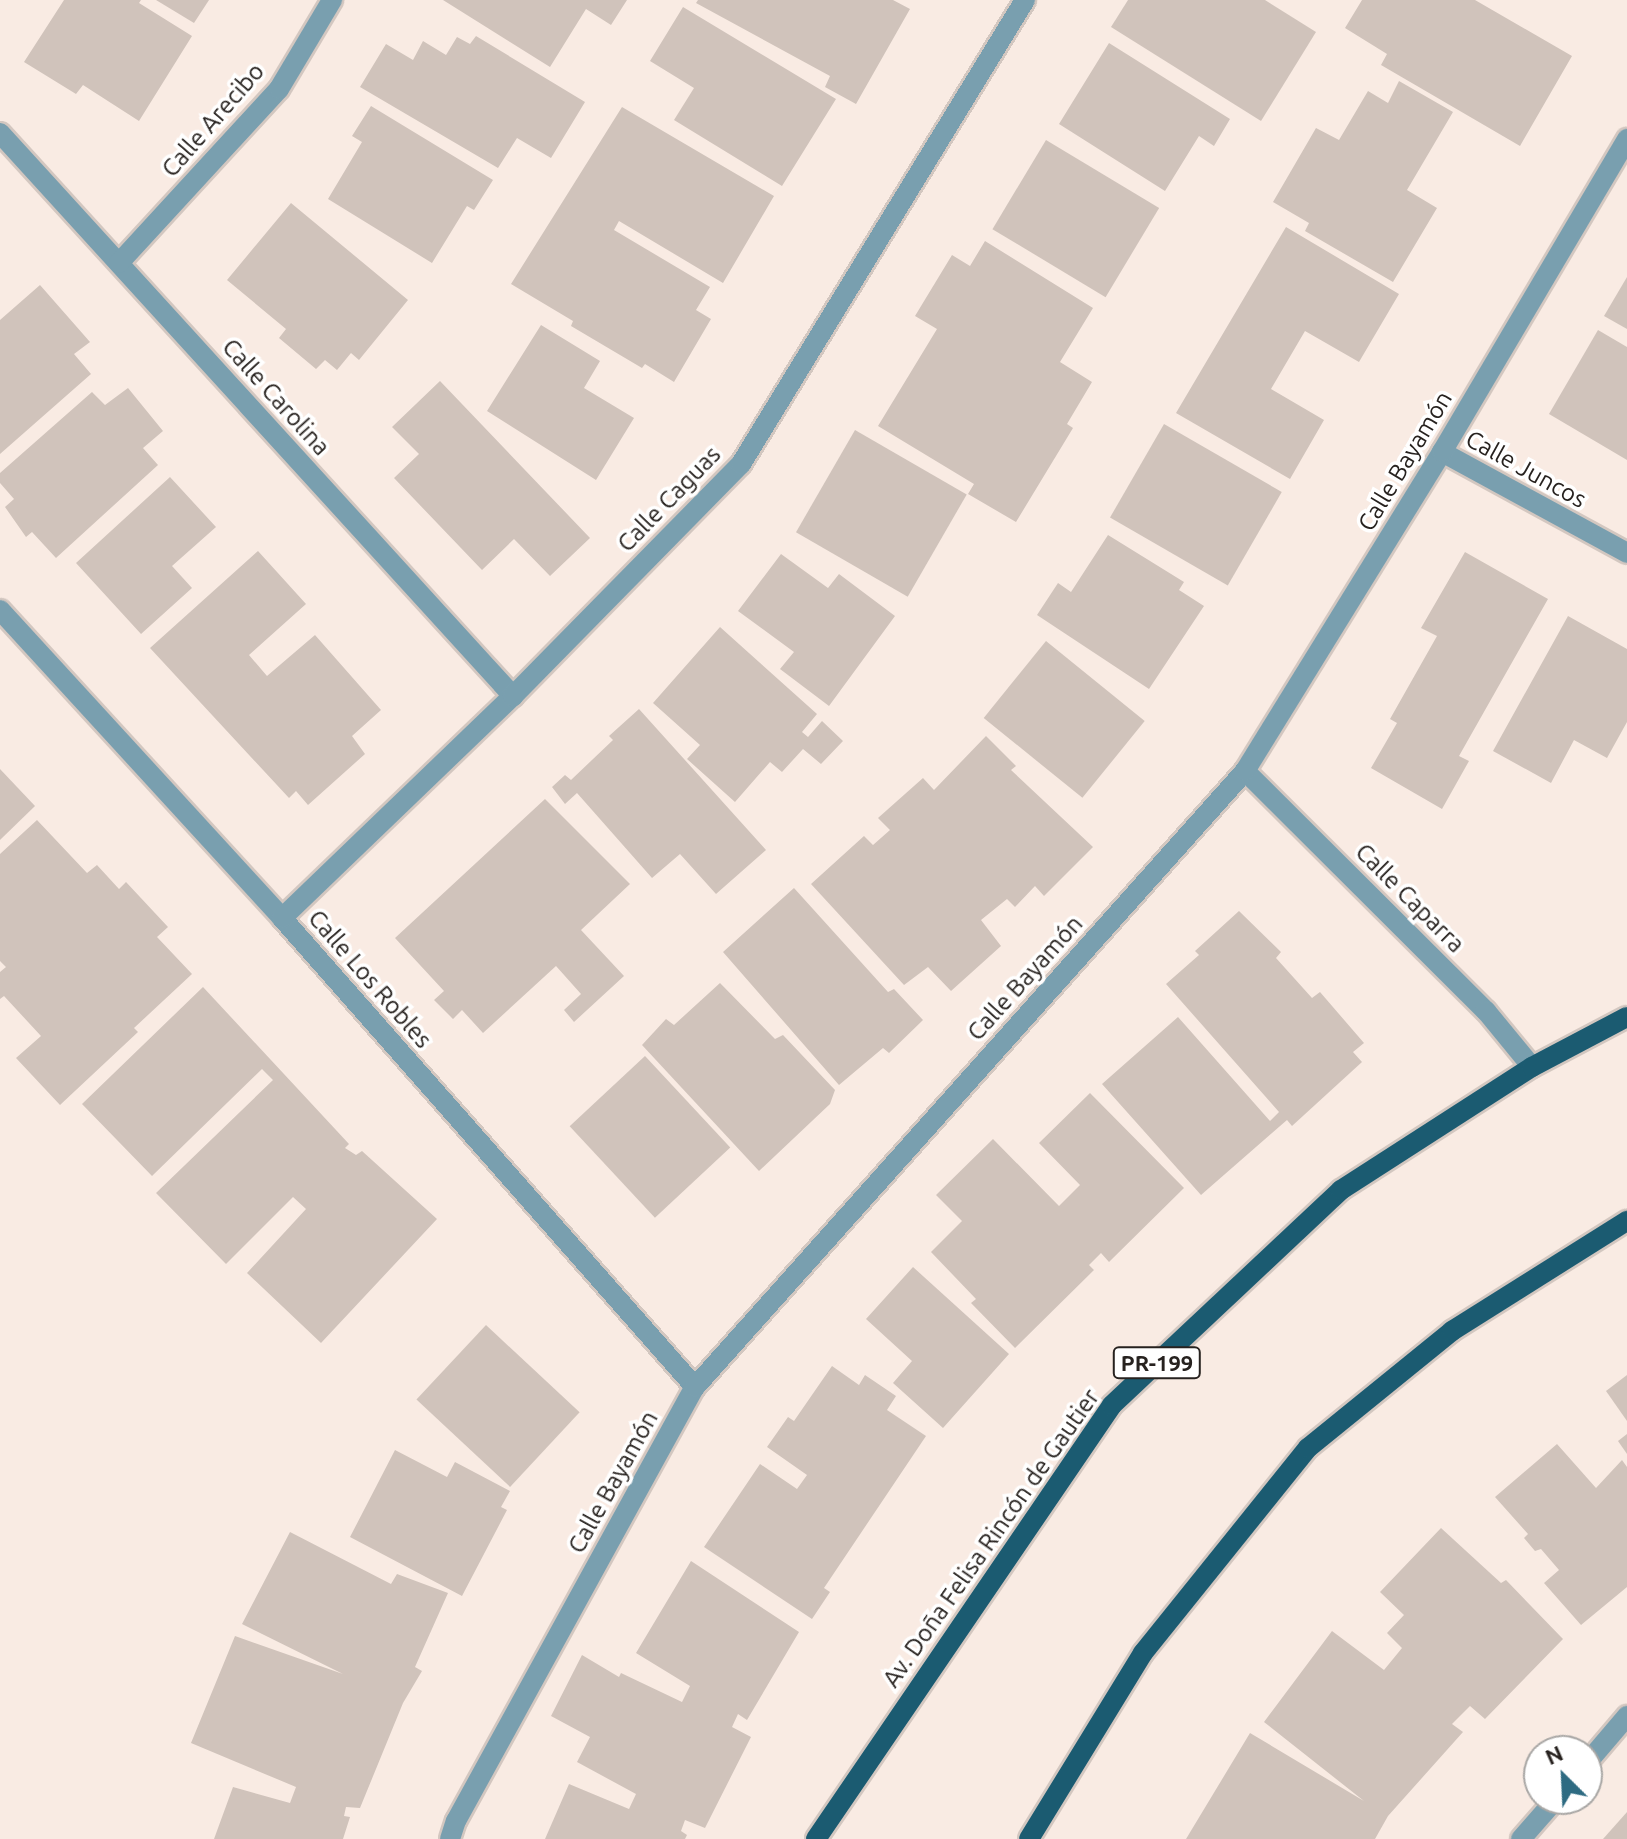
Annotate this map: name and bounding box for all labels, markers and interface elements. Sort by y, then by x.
street label: Calle Arecibo [156,57,270,183]
street label: Calle Carolina [216,333,336,461]
street label: Calle Bayamón [1352,386,1458,536]
street label: Calle Juncos [1461,424,1591,514]
street label: Calle Caguas [612,440,726,558]
street label: Calle Caparra [1349,837,1471,959]
street label: Calle Los Robles [302,904,438,1054]
street label: Calle Bayamón [961,910,1089,1046]
road number: PR-199 [1111,1345,1203,1381]
street label: Av. Doña Felisa Rincón de Gautier [877,1383,1105,1693]
street label: Calle Bayamón [562,1406,664,1558]
north arrow [1523,1735,1603,1815]
text: N [1541,1740,1566,1769]

